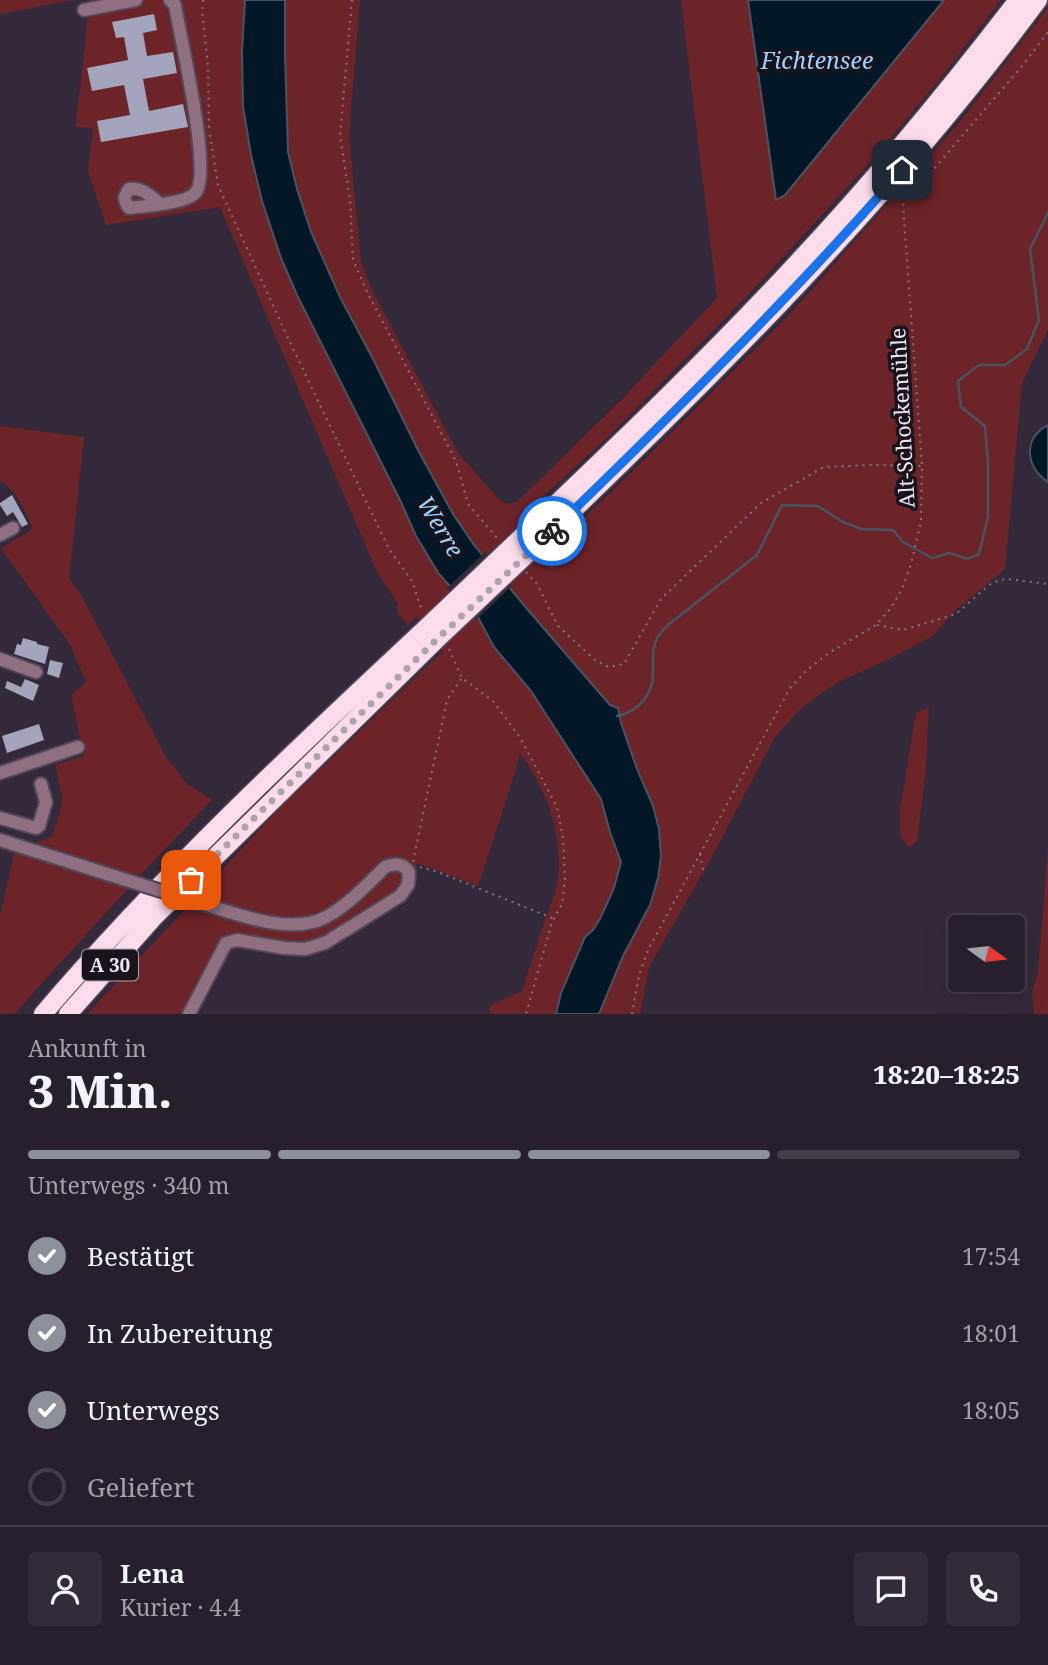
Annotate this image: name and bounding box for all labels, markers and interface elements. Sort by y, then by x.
water label: Fichtensee [760,44,873,76]
pin [872,140,932,200]
icon: home [883,151,921,189]
street label: Alt-Schockemühle [883,327,921,509]
water label: Werre [410,489,472,563]
courier [517,496,587,566]
icon: bike [533,512,571,550]
pin [161,850,221,910]
icon: bag [172,861,210,899]
north arrow [948,915,1026,992]
map controls [948,915,1025,992]
road number: A 30 [82,950,138,981]
text: Ankunft in [28,1032,147,1064]
text: 18:20–18:25 [873,1056,1020,1092]
text: 3 Min. [28,1059,172,1121]
text: Unterwegs · 340 m [28,1169,229,1201]
icon: check [28,1237,66,1275]
text: Bestätigt [87,1238,194,1274]
text: 17:54 [962,1240,1020,1272]
icon: check [28,1314,66,1352]
text: In Zubereitung [87,1315,273,1351]
text: 18:01 [962,1317,1020,1349]
icon: check [28,1391,66,1429]
text: Unterwegs [87,1392,220,1428]
text: 18:05 [962,1394,1020,1426]
text: Geliefert [87,1469,195,1505]
button: person [28,1552,102,1626]
button: chat [854,1552,928,1626]
button: phone [946,1552,1020,1626]
text: Lena [120,1555,185,1591]
text: Kurier · 4.4 [120,1591,241,1623]

